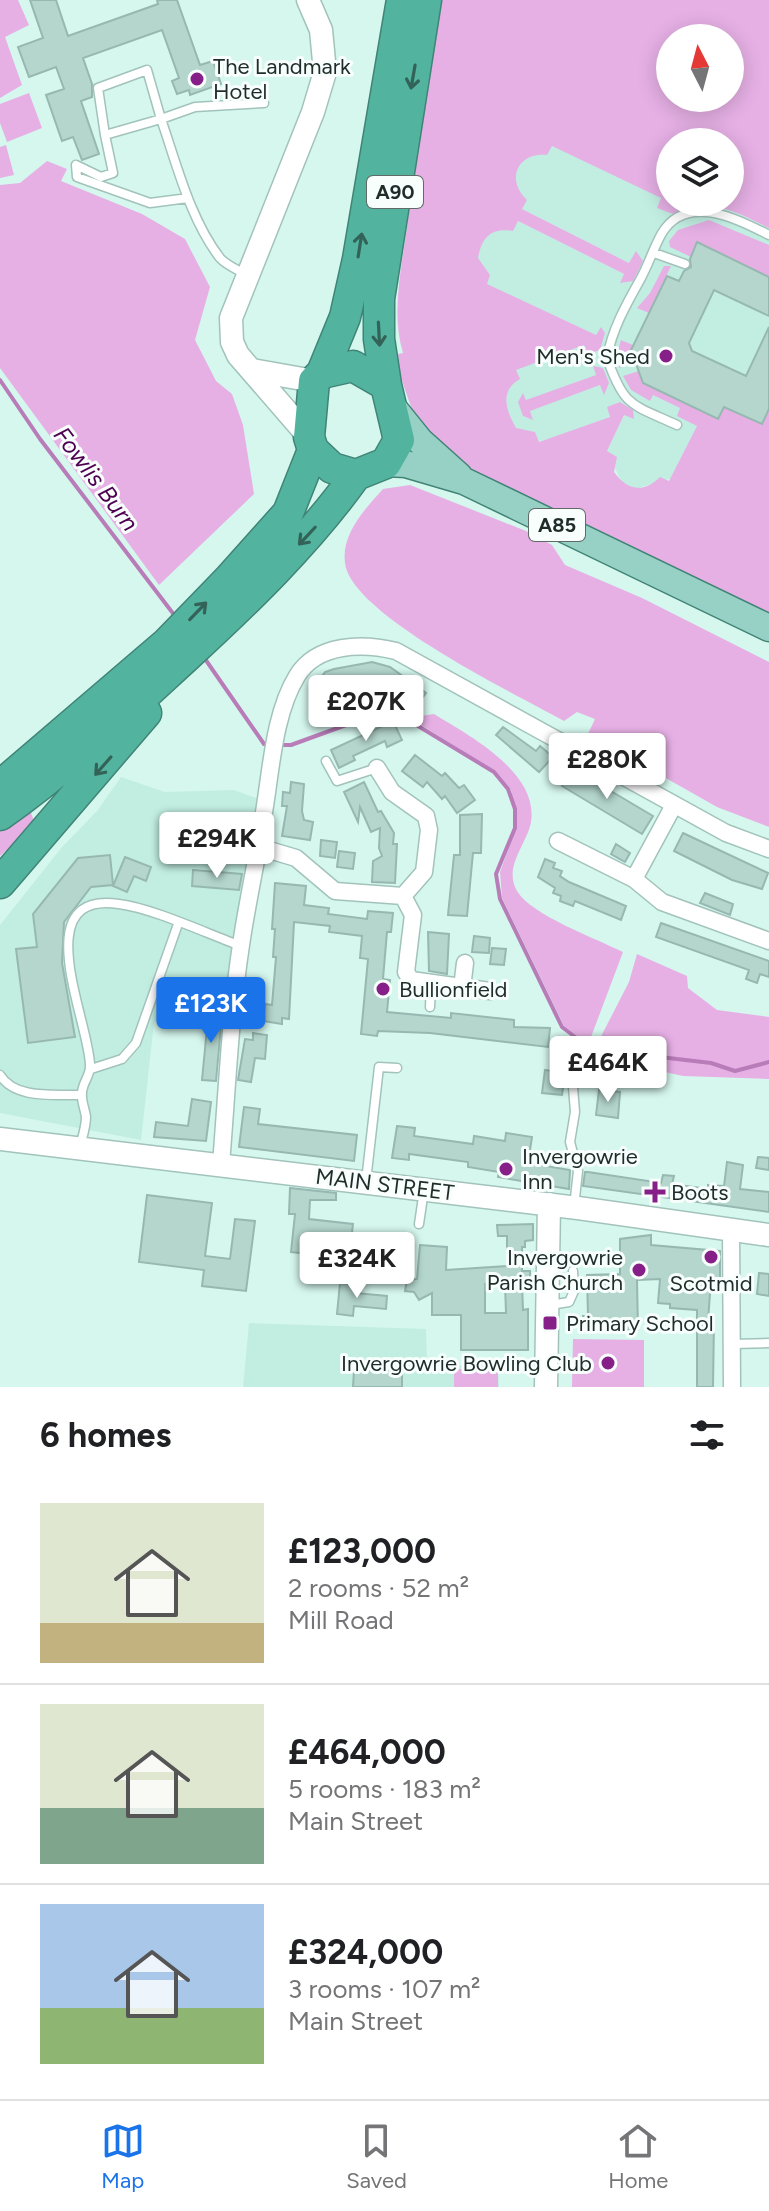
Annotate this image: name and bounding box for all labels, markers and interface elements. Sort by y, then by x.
north arrow [656,24,744,112]
map controls [656,24,744,216]
place label: The Landmark Hotel [213,53,351,105]
one-way arrow [404,64,419,89]
marker: The Landmark Hotel [188,70,206,88]
button: layers [656,128,744,216]
road number: A90 [367,176,423,208]
one-way arrow [353,233,368,258]
one-way arrow [372,320,387,347]
place label: Men's Shed [536,343,650,370]
marker: Men's Shed [657,347,675,365]
water label: Fowlis Burn [48,421,145,537]
road number: A85 [529,509,585,541]
one-way arrow [298,525,317,545]
one-way arrow [189,601,208,621]
pin: £207K [310,675,422,743]
text: £207K [326,685,406,717]
pin: £280K [551,733,663,801]
text: £280K [567,743,647,775]
one-way arrow [94,756,112,776]
pin: £294K [161,812,273,880]
text: £294K [177,822,257,854]
place label: Bullionfield [399,976,508,1003]
pin: £123K [155,977,267,1045]
marker: Bullionfield [374,980,392,998]
text: £123K [174,987,248,1019]
pin: £464K [552,1036,664,1104]
text: £464K [568,1046,648,1078]
place label: Invergowrie Inn [522,1143,638,1195]
marker: Invergowrie Inn [497,1160,515,1178]
street label: MAIN STREET [314,1163,456,1206]
place label: Boots [671,1179,729,1206]
marker: Boots [646,1183,664,1201]
pin: £324K [301,1232,413,1300]
text: £324K [318,1242,396,1274]
place label: Invergowrie Parish Church [487,1244,623,1296]
marker: Scotmid [702,1248,720,1266]
marker: Invergowrie Parish Church [630,1261,648,1279]
place label: Scotmid [669,1270,753,1297]
place label: Primary School [566,1310,714,1337]
marker: Primary School [541,1314,559,1332]
place label: Invergowrie Bowling Club [341,1350,592,1377]
marker: Invergowrie Bowling Club [599,1354,617,1372]
icon: filters [685,1413,729,1457]
text: 6 homes [40,1415,171,1456]
text: £123,000 [288,1531,436,1572]
icon: home [104,1535,200,1631]
text: 2 rooms · 52 m² [288,1572,469,1604]
text: Mill Road [288,1604,394,1636]
text: £464,000 [288,1732,446,1773]
icon: home [104,1736,200,1832]
text: 5 rooms · 183 m² [288,1773,481,1805]
text: Main Street [288,1805,423,1837]
text: £324,000 [288,1932,443,1973]
icon: home [104,1936,200,2032]
text: 3 rooms · 107 m² [288,1973,481,2005]
text: Main Street [288,2005,423,2037]
tab: Map [101,2119,145,2194]
tab: Saved [346,2119,407,2194]
tab: Home [608,2119,668,2194]

